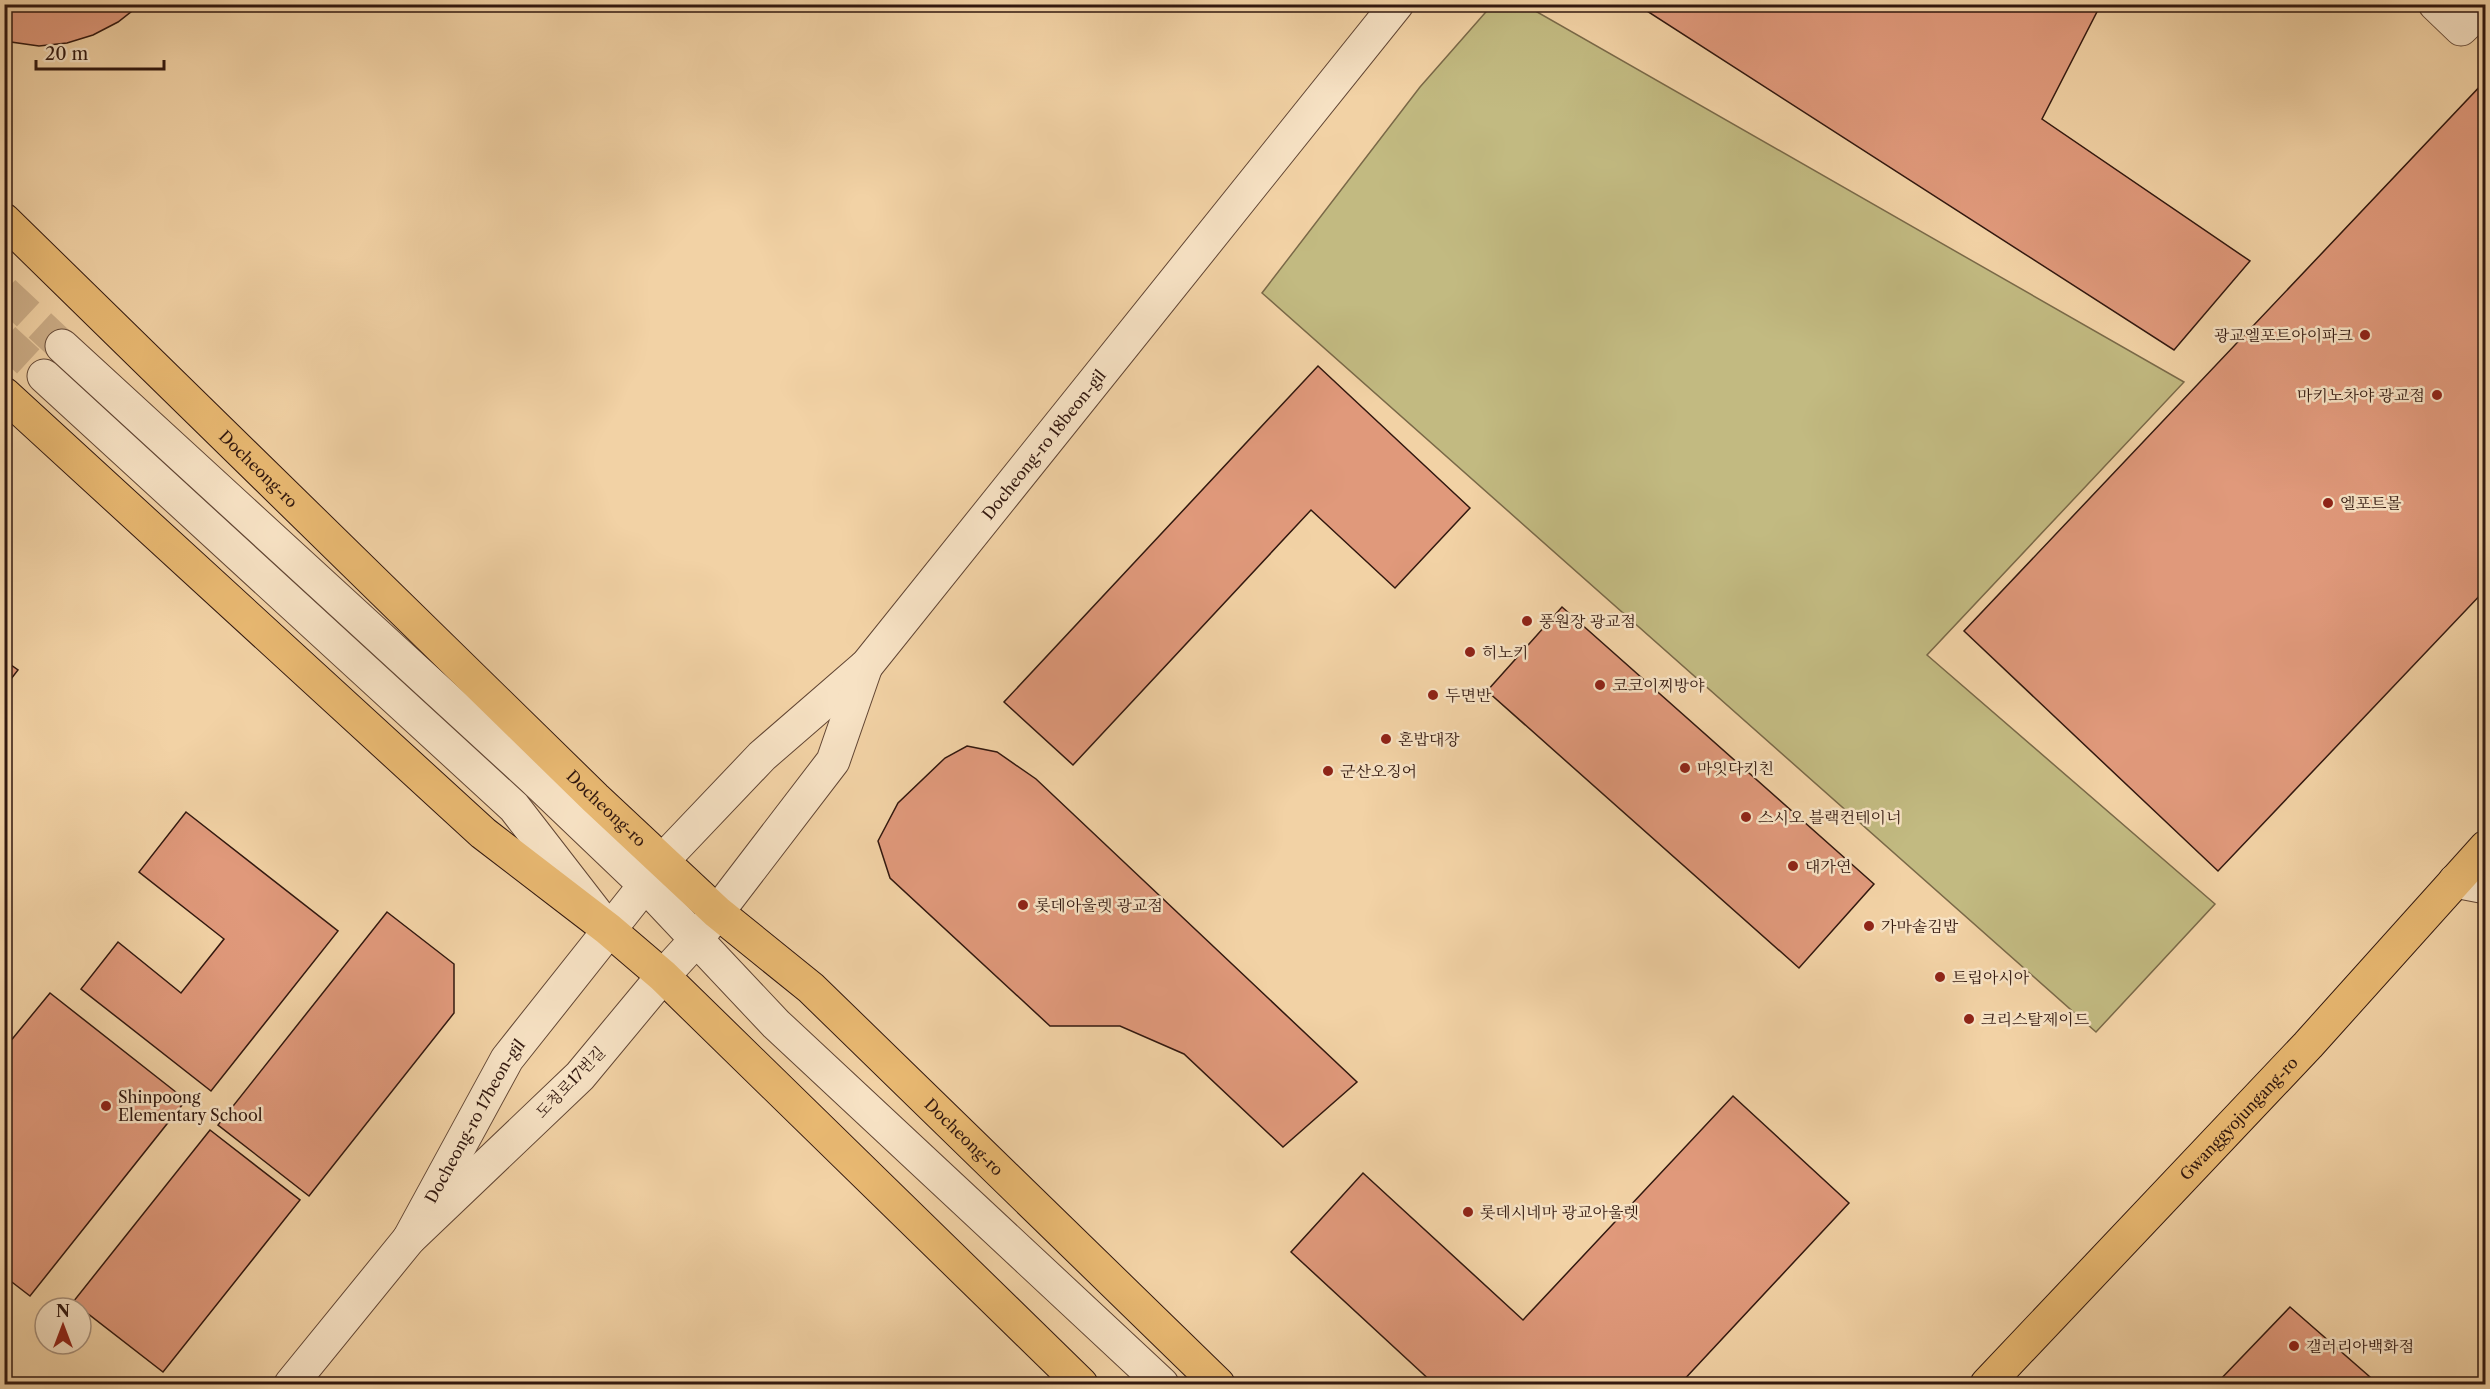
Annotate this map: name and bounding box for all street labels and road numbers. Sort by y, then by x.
street label: Docheong-ro 18beon-gil [978,365,1110,524]
street label: Docheong-ro [215,426,302,512]
street label: Docheong-ro [562,766,650,851]
street label: Docheong-ro 17beon-gil [421,1035,529,1206]
street label: 도청로17번길 [531,1042,609,1122]
street label: Gwanggyojungang-ro [2175,1052,2302,1184]
street label: Docheong-ro [920,1094,1008,1180]

